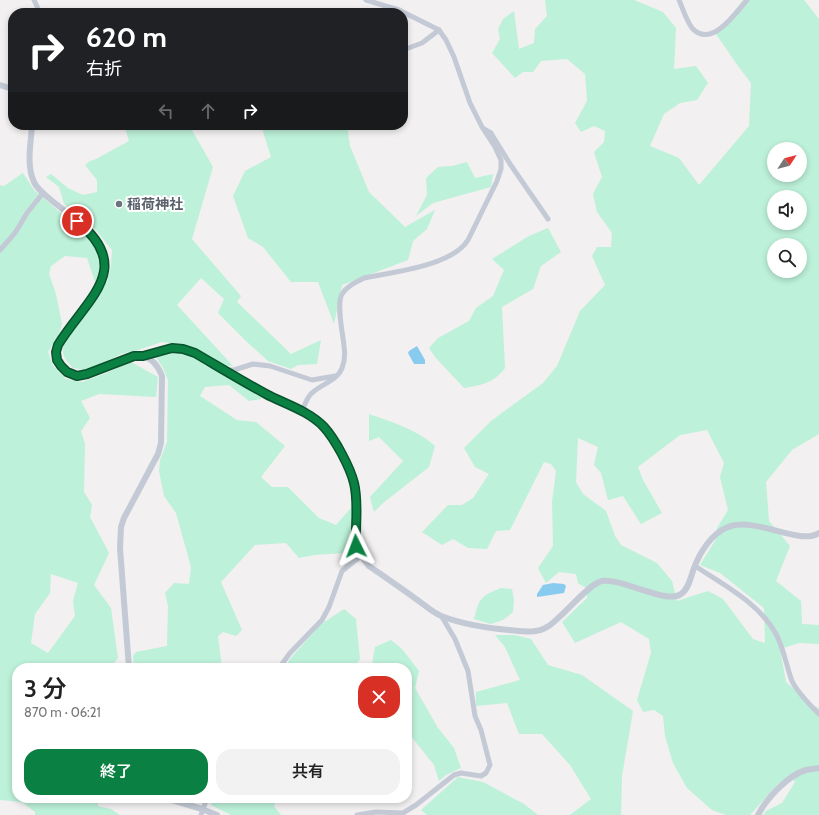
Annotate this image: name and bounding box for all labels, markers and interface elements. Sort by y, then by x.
text: 620 m [86,20,167,54]
icon: right [20,24,72,76]
text: 右折 [86,58,122,80]
icon: left [155,100,177,122]
icon: ahead [197,100,219,122]
icon: right [239,100,261,122]
north arrow [767,142,807,182]
map controls [767,142,807,278]
button: sound [767,190,807,230]
place label: 稲荷神社 [127,195,183,213]
marker: 稲荷神社 [114,199,124,209]
pin [60,204,94,238]
icon: arrive [66,210,88,232]
button: search [767,238,807,278]
position arrow [335,525,377,567]
text: 3 分 [24,674,66,703]
button: close [358,676,400,718]
text: 870 m · 06:21 [24,704,101,720]
button: 終了 [24,749,208,795]
button: 共有 [216,749,400,795]

